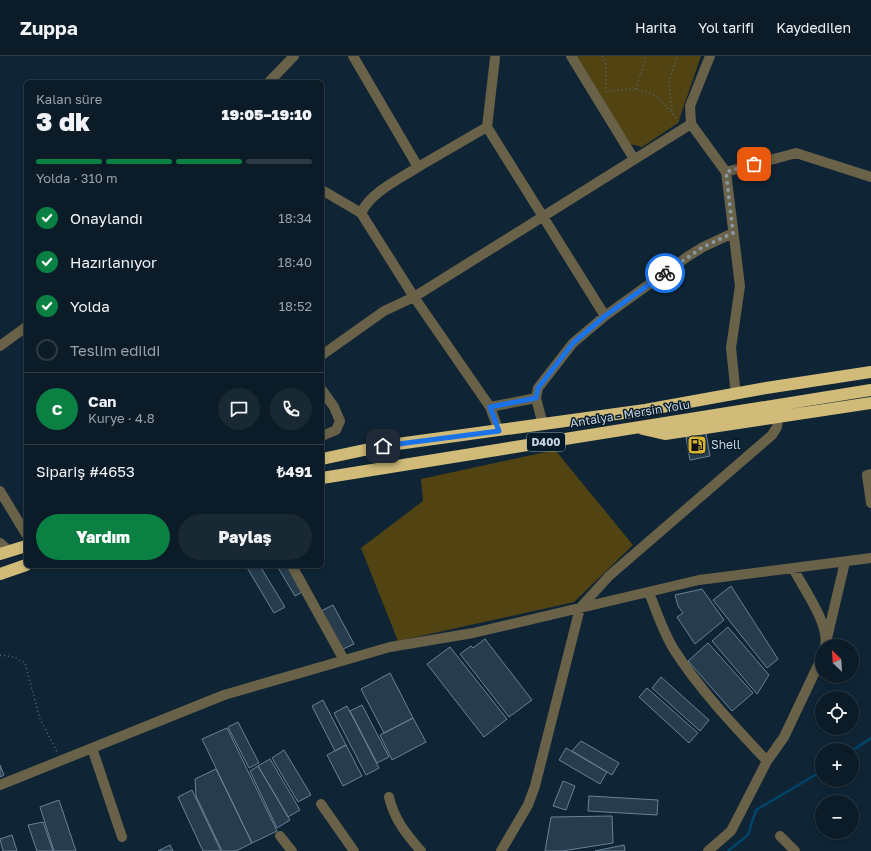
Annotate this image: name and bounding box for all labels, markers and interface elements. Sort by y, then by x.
text: Zuppa [20,16,78,39]
text: Harita [635,19,676,36]
text: Yol tarifi [698,19,754,36]
text: Kaydedilen [776,19,851,36]
text: Kalan süre [36,91,102,107]
text: 19:05–19:10 [222,105,312,123]
text: 3 dk [36,106,90,137]
pin [737,147,771,181]
icon: bag [743,153,765,175]
text: Yolda · 310 m [36,170,118,186]
icon: check [36,207,58,229]
text: Onaylandı [70,209,143,227]
text: 18:34 [278,210,312,226]
icon: check [36,251,58,273]
text: Hazırlanıyor [70,253,157,271]
courier [645,253,685,293]
text: 18:40 [278,254,312,270]
icon: bike [654,262,676,284]
icon: check [36,295,58,317]
text: Yolda [70,297,110,315]
text: 18:52 [279,298,312,314]
text: Teslim edildi [70,341,160,359]
button: chat [218,388,260,430]
button: phone [270,388,312,430]
text: Can [88,392,116,410]
street label: Antalya - Mersin Yolu [569,397,691,430]
text: C [52,400,62,418]
text: Kurye · 4.8 [88,410,155,426]
pin [366,429,400,463]
road number: D400 [527,433,565,451]
fuel station icon: Shell [686,434,708,456]
icon: home [372,435,394,457]
place label: Shell [711,437,741,452]
text: Sipariş #4653 [36,462,135,480]
text: ₺491 [277,462,312,480]
button: Yardım [36,514,170,560]
button: Paylaş [178,514,312,560]
north arrow [815,639,859,683]
map controls [815,639,859,839]
button: locate [815,691,859,735]
button: + [815,743,859,787]
button: − [815,795,859,839]

